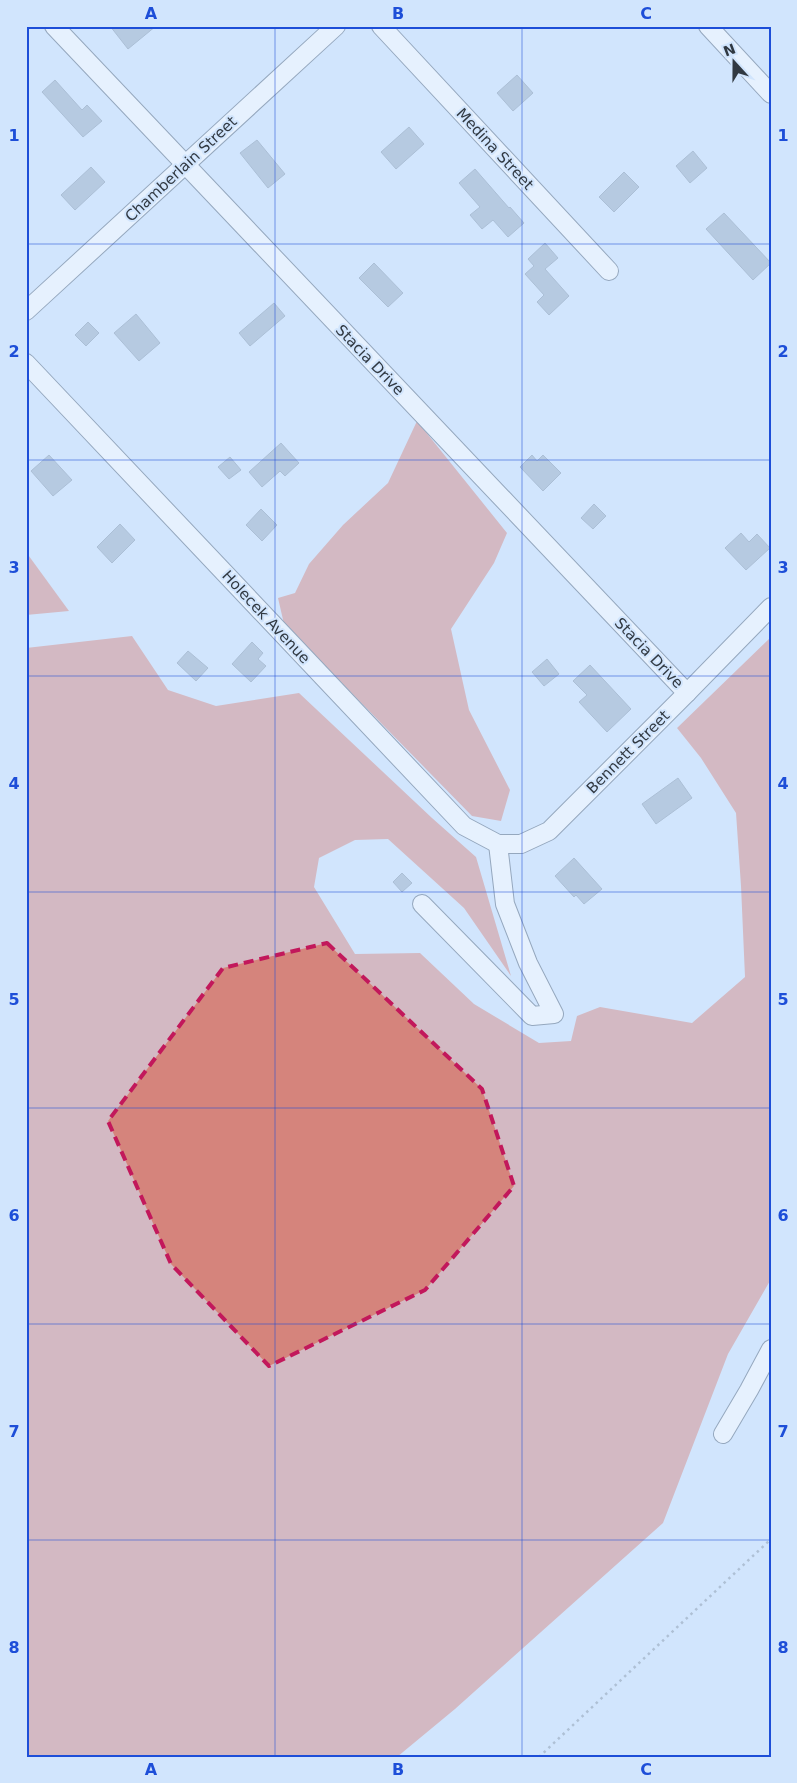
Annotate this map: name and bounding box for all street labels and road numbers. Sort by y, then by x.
street label: Medina Street [453,105,537,194]
street label: Chamberlain Street [121,113,241,225]
street label: Stacia Drive [332,321,408,399]
street label: Holecek Avenue [218,567,314,667]
street label: Stacia Drive [611,614,687,692]
street label: Bennett Street [583,707,673,797]

